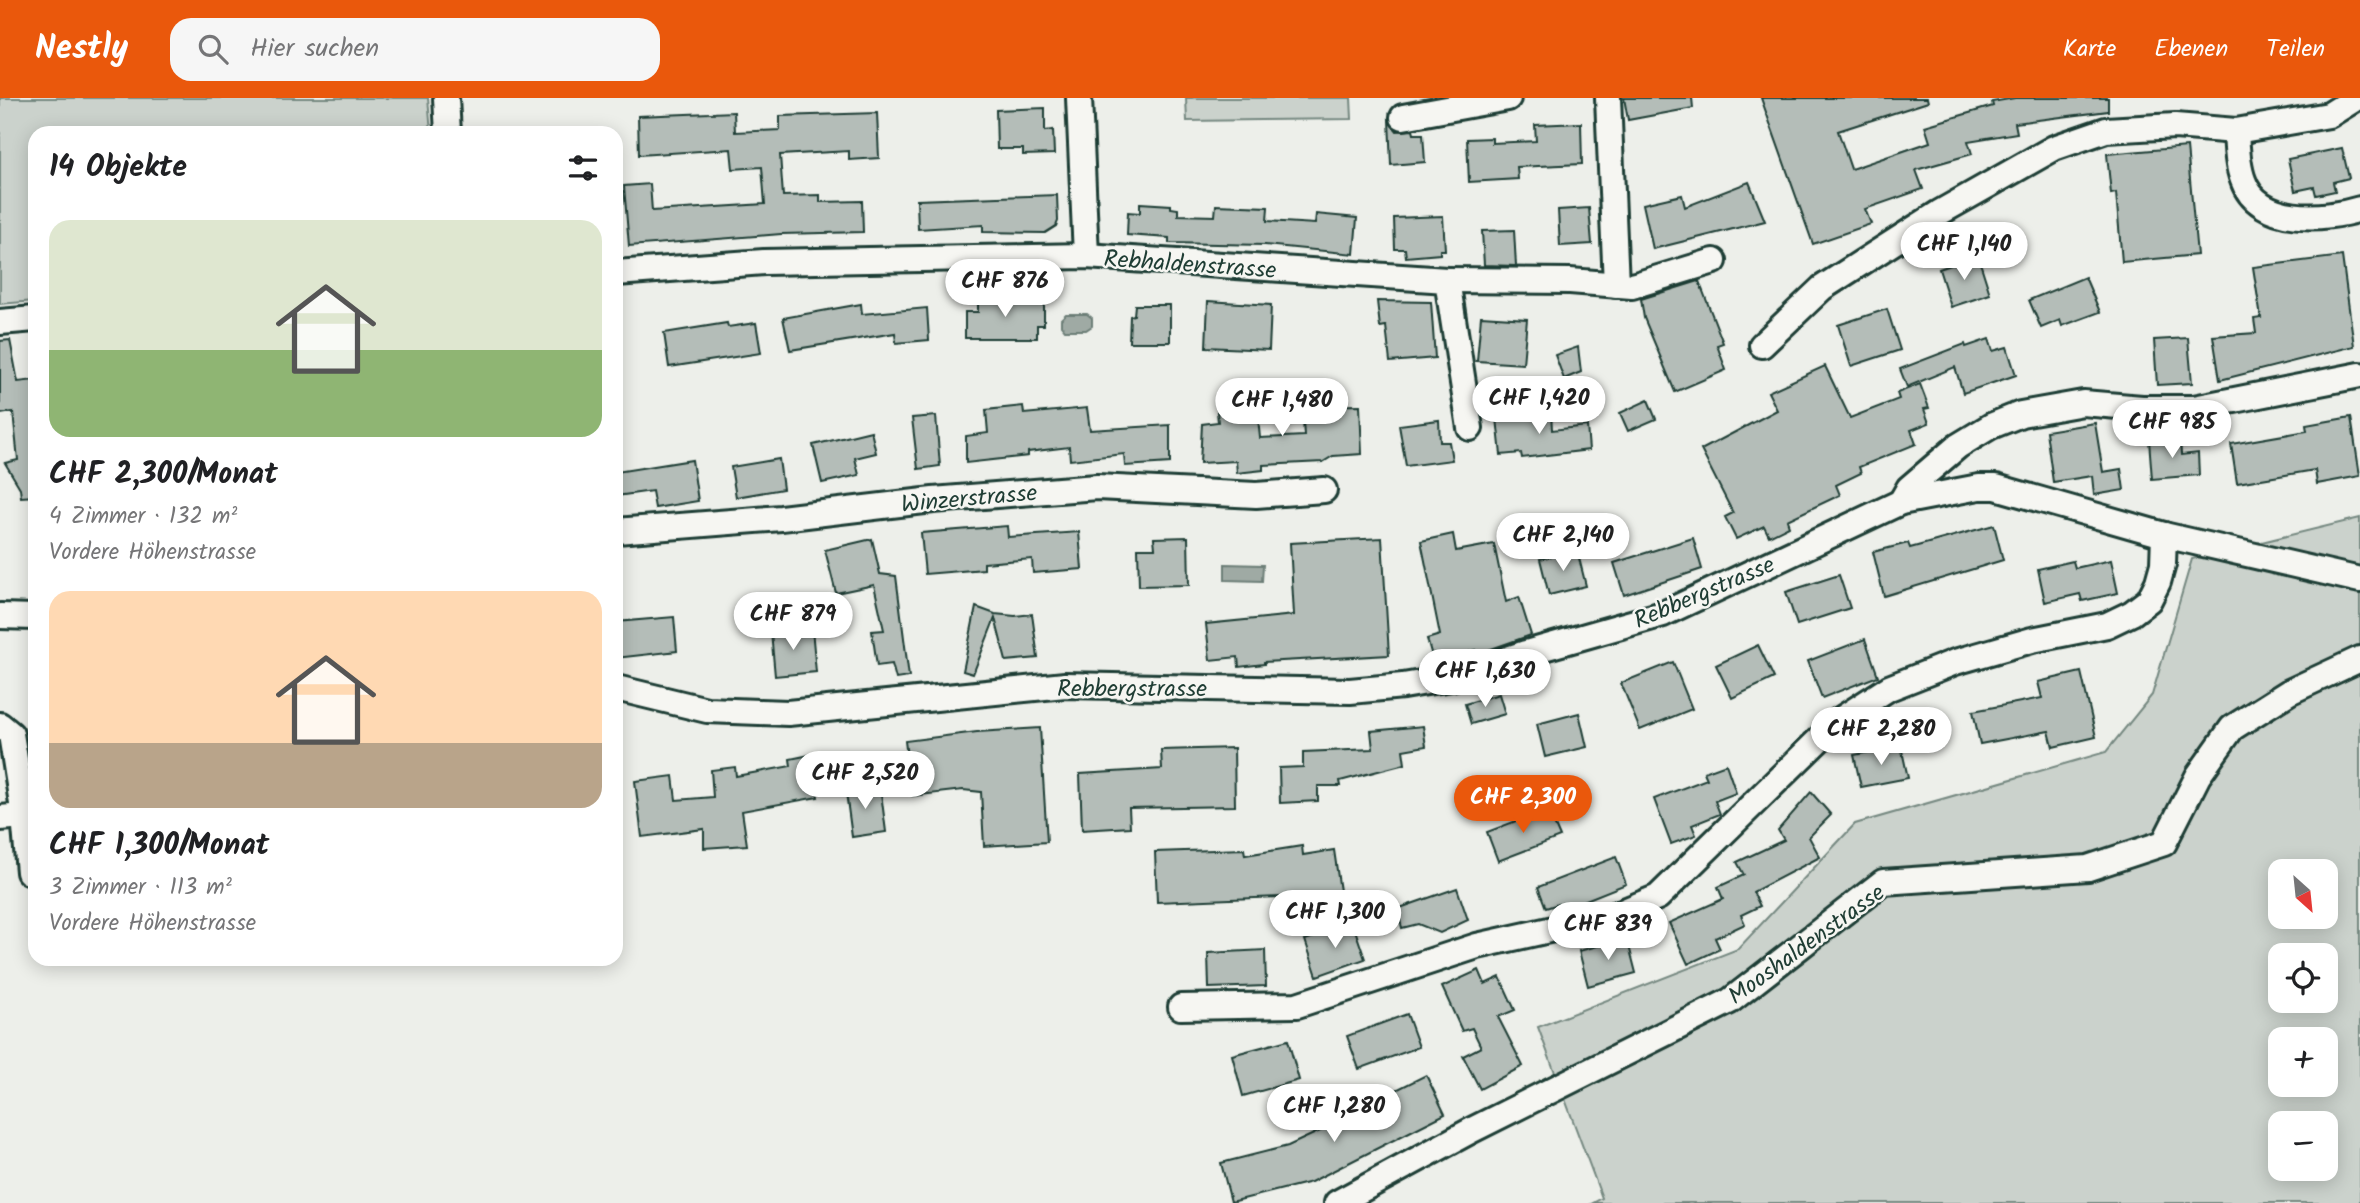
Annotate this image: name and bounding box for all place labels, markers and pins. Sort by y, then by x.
pin: CHF 1,140 [1884,222,2044,282]
pin: CHF 876 [940,260,1070,319]
pin: CHF 1,420 [1459,376,1619,436]
pin: CHF 1,480 [1202,378,1362,438]
pin: CHF 985 [2107,400,2237,460]
pin: CHF 2,140 [1483,514,1643,573]
pin: CHF 879 [728,592,858,652]
pin: CHF 1,630 [1405,650,1565,709]
pin: CHF 2,280 [1801,708,1961,767]
pin: CHF 2,520 [785,752,945,811]
pin: CHF 2,300 [1443,776,1603,835]
pin: CHF 1,300 [1255,890,1415,950]
pin: CHF 839 [1543,902,1673,962]
pin: CHF 1,280 [1254,1084,1414,1144]

